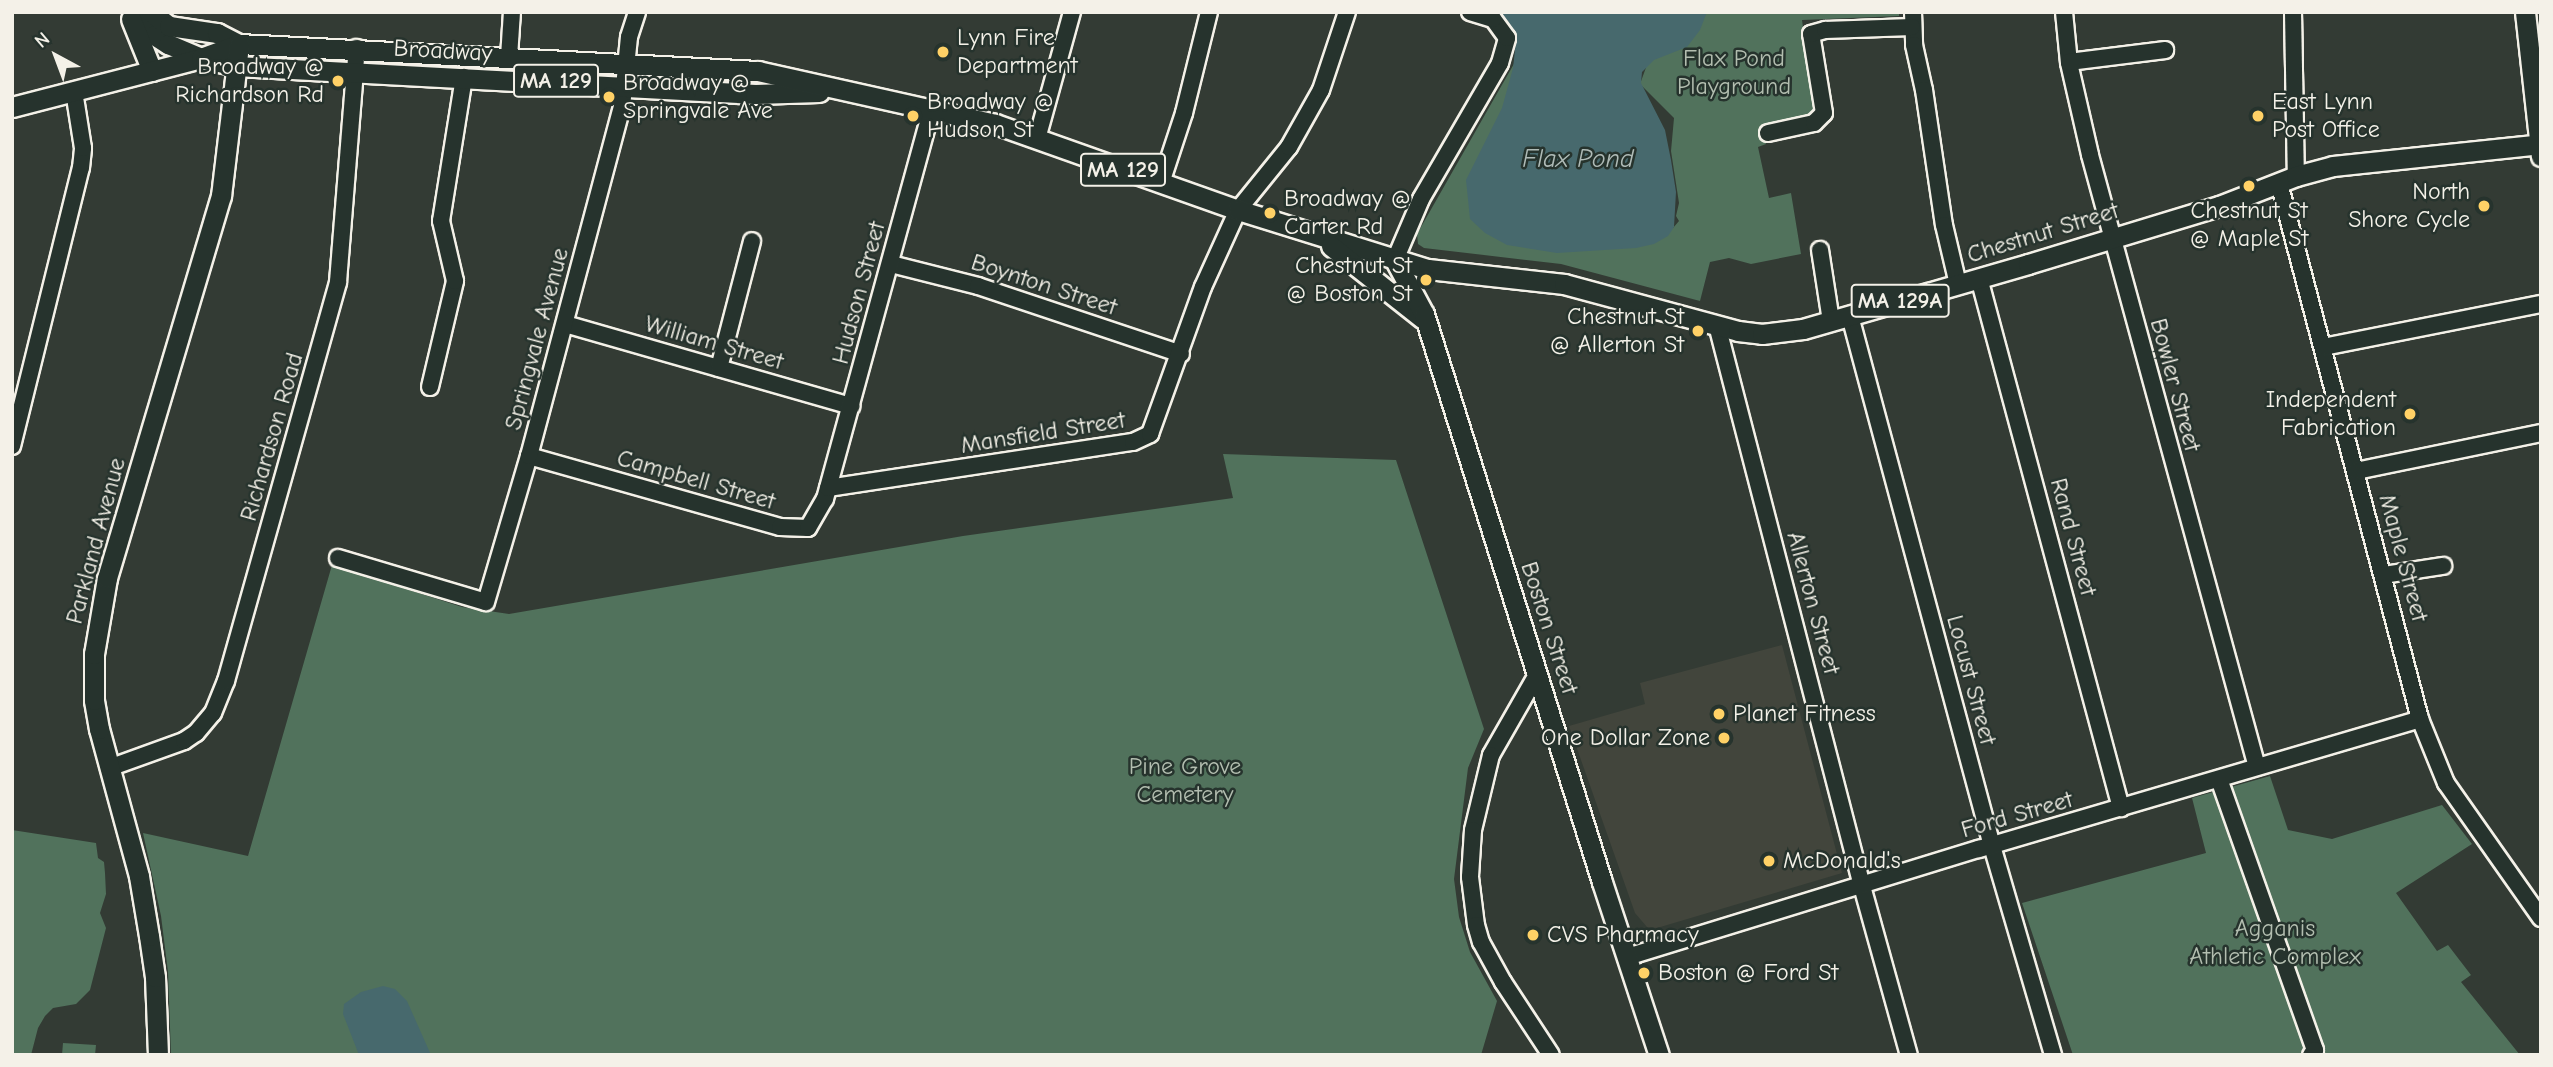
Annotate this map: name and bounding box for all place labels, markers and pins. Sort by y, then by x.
place label: Lynn Fire Department [957,24,1078,80]
marker: Lynn Fire Department [935,44,951,60]
place label: Broadway @ Richardson Rd [175,53,324,109]
place label: Broadway @ Springvale Ave [623,69,773,125]
marker: Broadway @ Richardson Rd [330,73,346,89]
place label: Broadway @ Hudson St [927,88,1054,144]
place label: East Lynn Post Office [2272,88,2380,144]
marker: Broadway @ Springvale Ave [601,89,617,105]
marker: Broadway @ Hudson St [905,108,921,124]
marker: East Lynn Post Office [2250,108,2266,124]
marker: Chestnut St @ Maple St [2241,178,2257,194]
place label: North Shore Cycle [2348,178,2470,234]
place label: Broadway @ Carter Rd [1284,185,1411,241]
place label: Chestnut St @ Maple St [2190,197,2308,253]
marker: North Shore Cycle [2476,198,2492,214]
marker: Broadway @ Carter Rd [1262,205,1278,221]
place label: Chestnut St @ Boston St [1286,252,1412,308]
marker: Chestnut St @ Boston St [1418,272,1434,288]
place label: Chestnut St @ Allerton St [1550,303,1684,359]
marker: Chestnut St @ Allerton St [1690,323,1706,339]
place label: Independent Fabrication [2266,386,2396,442]
marker: Independent Fabrication [2402,406,2418,422]
place label: Planet Fitness [1733,700,1876,728]
marker: Planet Fitness [1711,706,1727,722]
place label: One Dollar Zone [1541,724,1710,752]
marker: One Dollar Zone [1716,730,1732,746]
place label: McDonald's [1783,847,1901,875]
marker: McDonald's [1761,853,1777,869]
place label: CVS Pharmacy [1547,921,1699,949]
marker: CVS Pharmacy [1525,927,1541,943]
place label: Boston @ Ford St [1658,959,1838,987]
marker: Boston @ Ford St [1636,965,1652,981]

